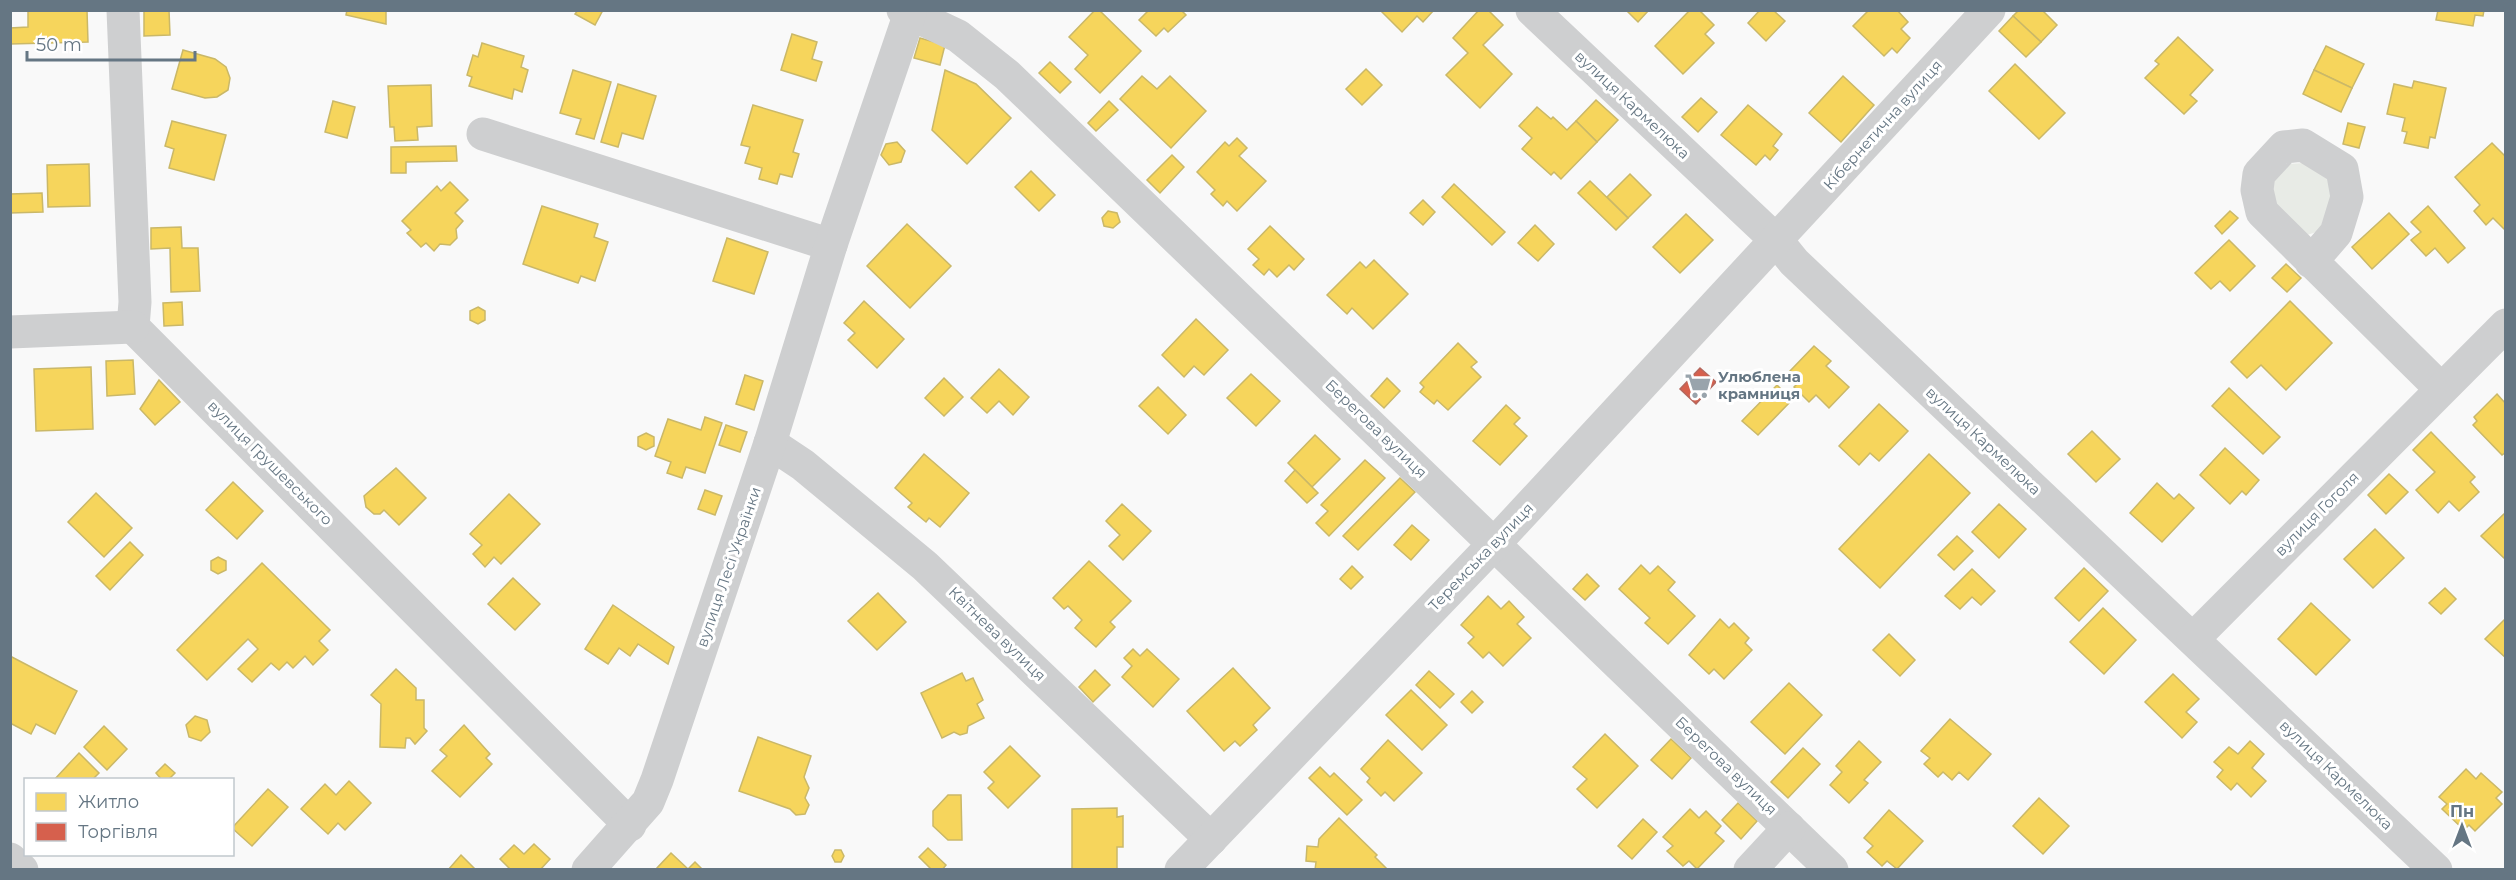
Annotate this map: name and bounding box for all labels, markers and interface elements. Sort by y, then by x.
scale bar [27,24,195,62]
text: 50 m [36,34,82,56]
street label: вулиця Кармелюка [1571,46,1694,163]
street label: Кібернетична вулиця [1819,56,1946,194]
place label: Улюблена крамниця [1718,367,1801,403]
supermarket icon: Улюблена крамниця [1683,371,1713,401]
street label: Берегова вулиця [1322,375,1431,482]
street label: вулиця Кармелюка [1922,382,2045,499]
street label: вулиця Грушевського [204,396,337,529]
street label: вулиця Гоголя [2271,468,2363,560]
street label: вулиця Лесі Українки [692,484,765,650]
street label: Теремська вулиця [1424,499,1537,615]
street label: Квітнева вулиця [945,582,1050,685]
street label: Берегова вулиця [1672,712,1781,819]
street label: вулиця Кармелюка [2276,716,2397,834]
legend [24,778,234,856]
text: Житло [78,791,139,813]
north arrow [2432,796,2492,856]
text: Пн [2450,802,2474,821]
text: Торгівля [78,821,158,843]

